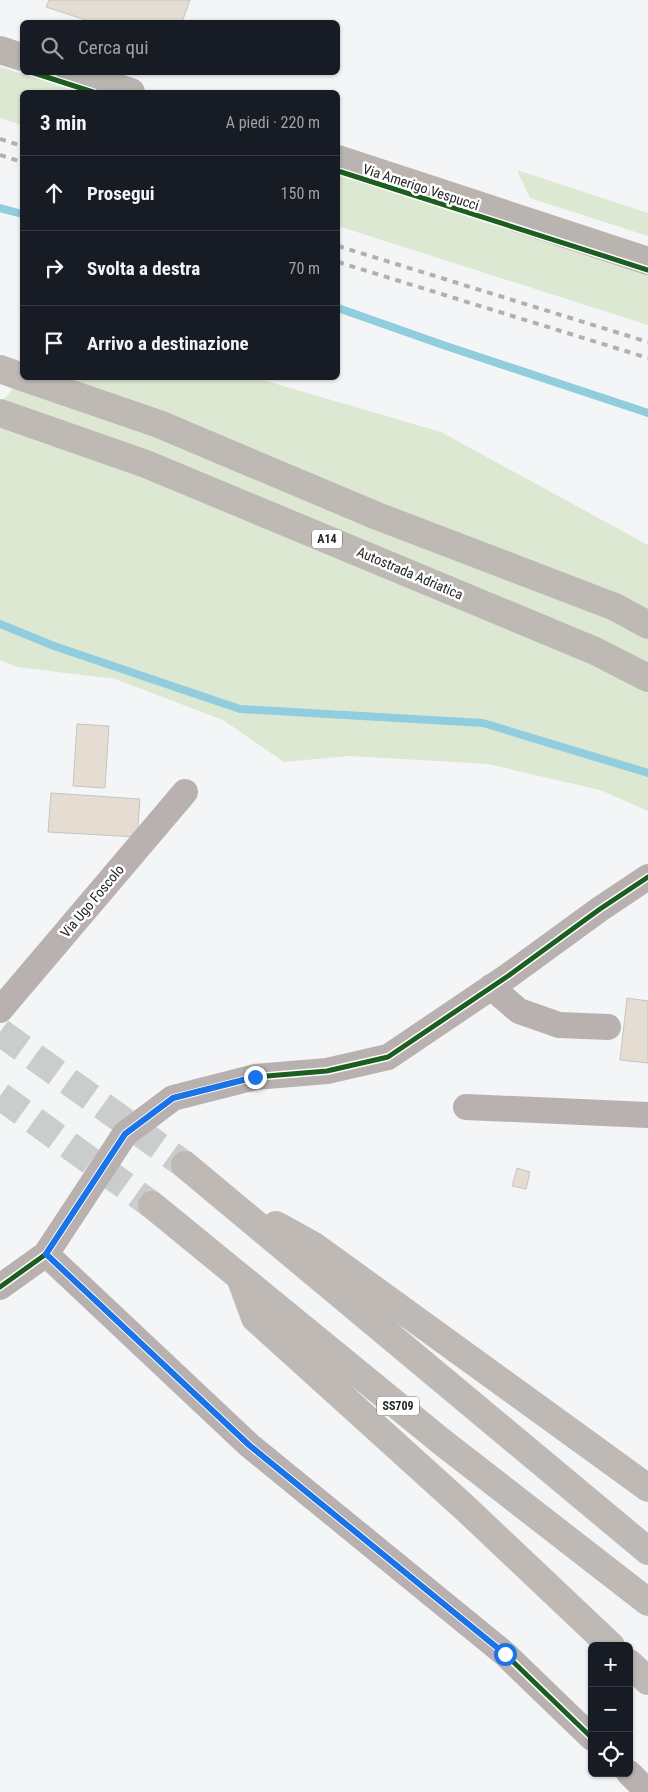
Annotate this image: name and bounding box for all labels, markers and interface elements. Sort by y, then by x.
search box [20,20,340,75]
icon: search [38,34,66,62]
text: Cerca qui [78,36,149,59]
text: 3 min [40,111,87,135]
text: A piedi · 220 m [226,113,320,132]
street label: Via Amerigo Vespucci [361,161,481,213]
icon: ahead [40,179,68,207]
text: Prosegui [87,182,155,205]
text: 150 m [281,184,320,203]
icon: right [40,254,68,282]
text: Svolta a destra [87,257,200,280]
text: 70 m [288,259,320,278]
icon: arrive [40,329,68,357]
text: Arrivo a destinazione [87,332,249,355]
road number: A14 [312,530,342,548]
street label: Autostrada Adriatica [355,543,465,603]
street label: Via Ugo Foscolo [57,861,127,941]
route end [244,1066,267,1089]
road number: SS709 [377,1396,419,1415]
map controls [588,1642,633,1777]
button: + [588,1642,633,1687]
route start [494,1643,517,1666]
button: − [588,1687,633,1732]
button: locate [588,1732,633,1777]

